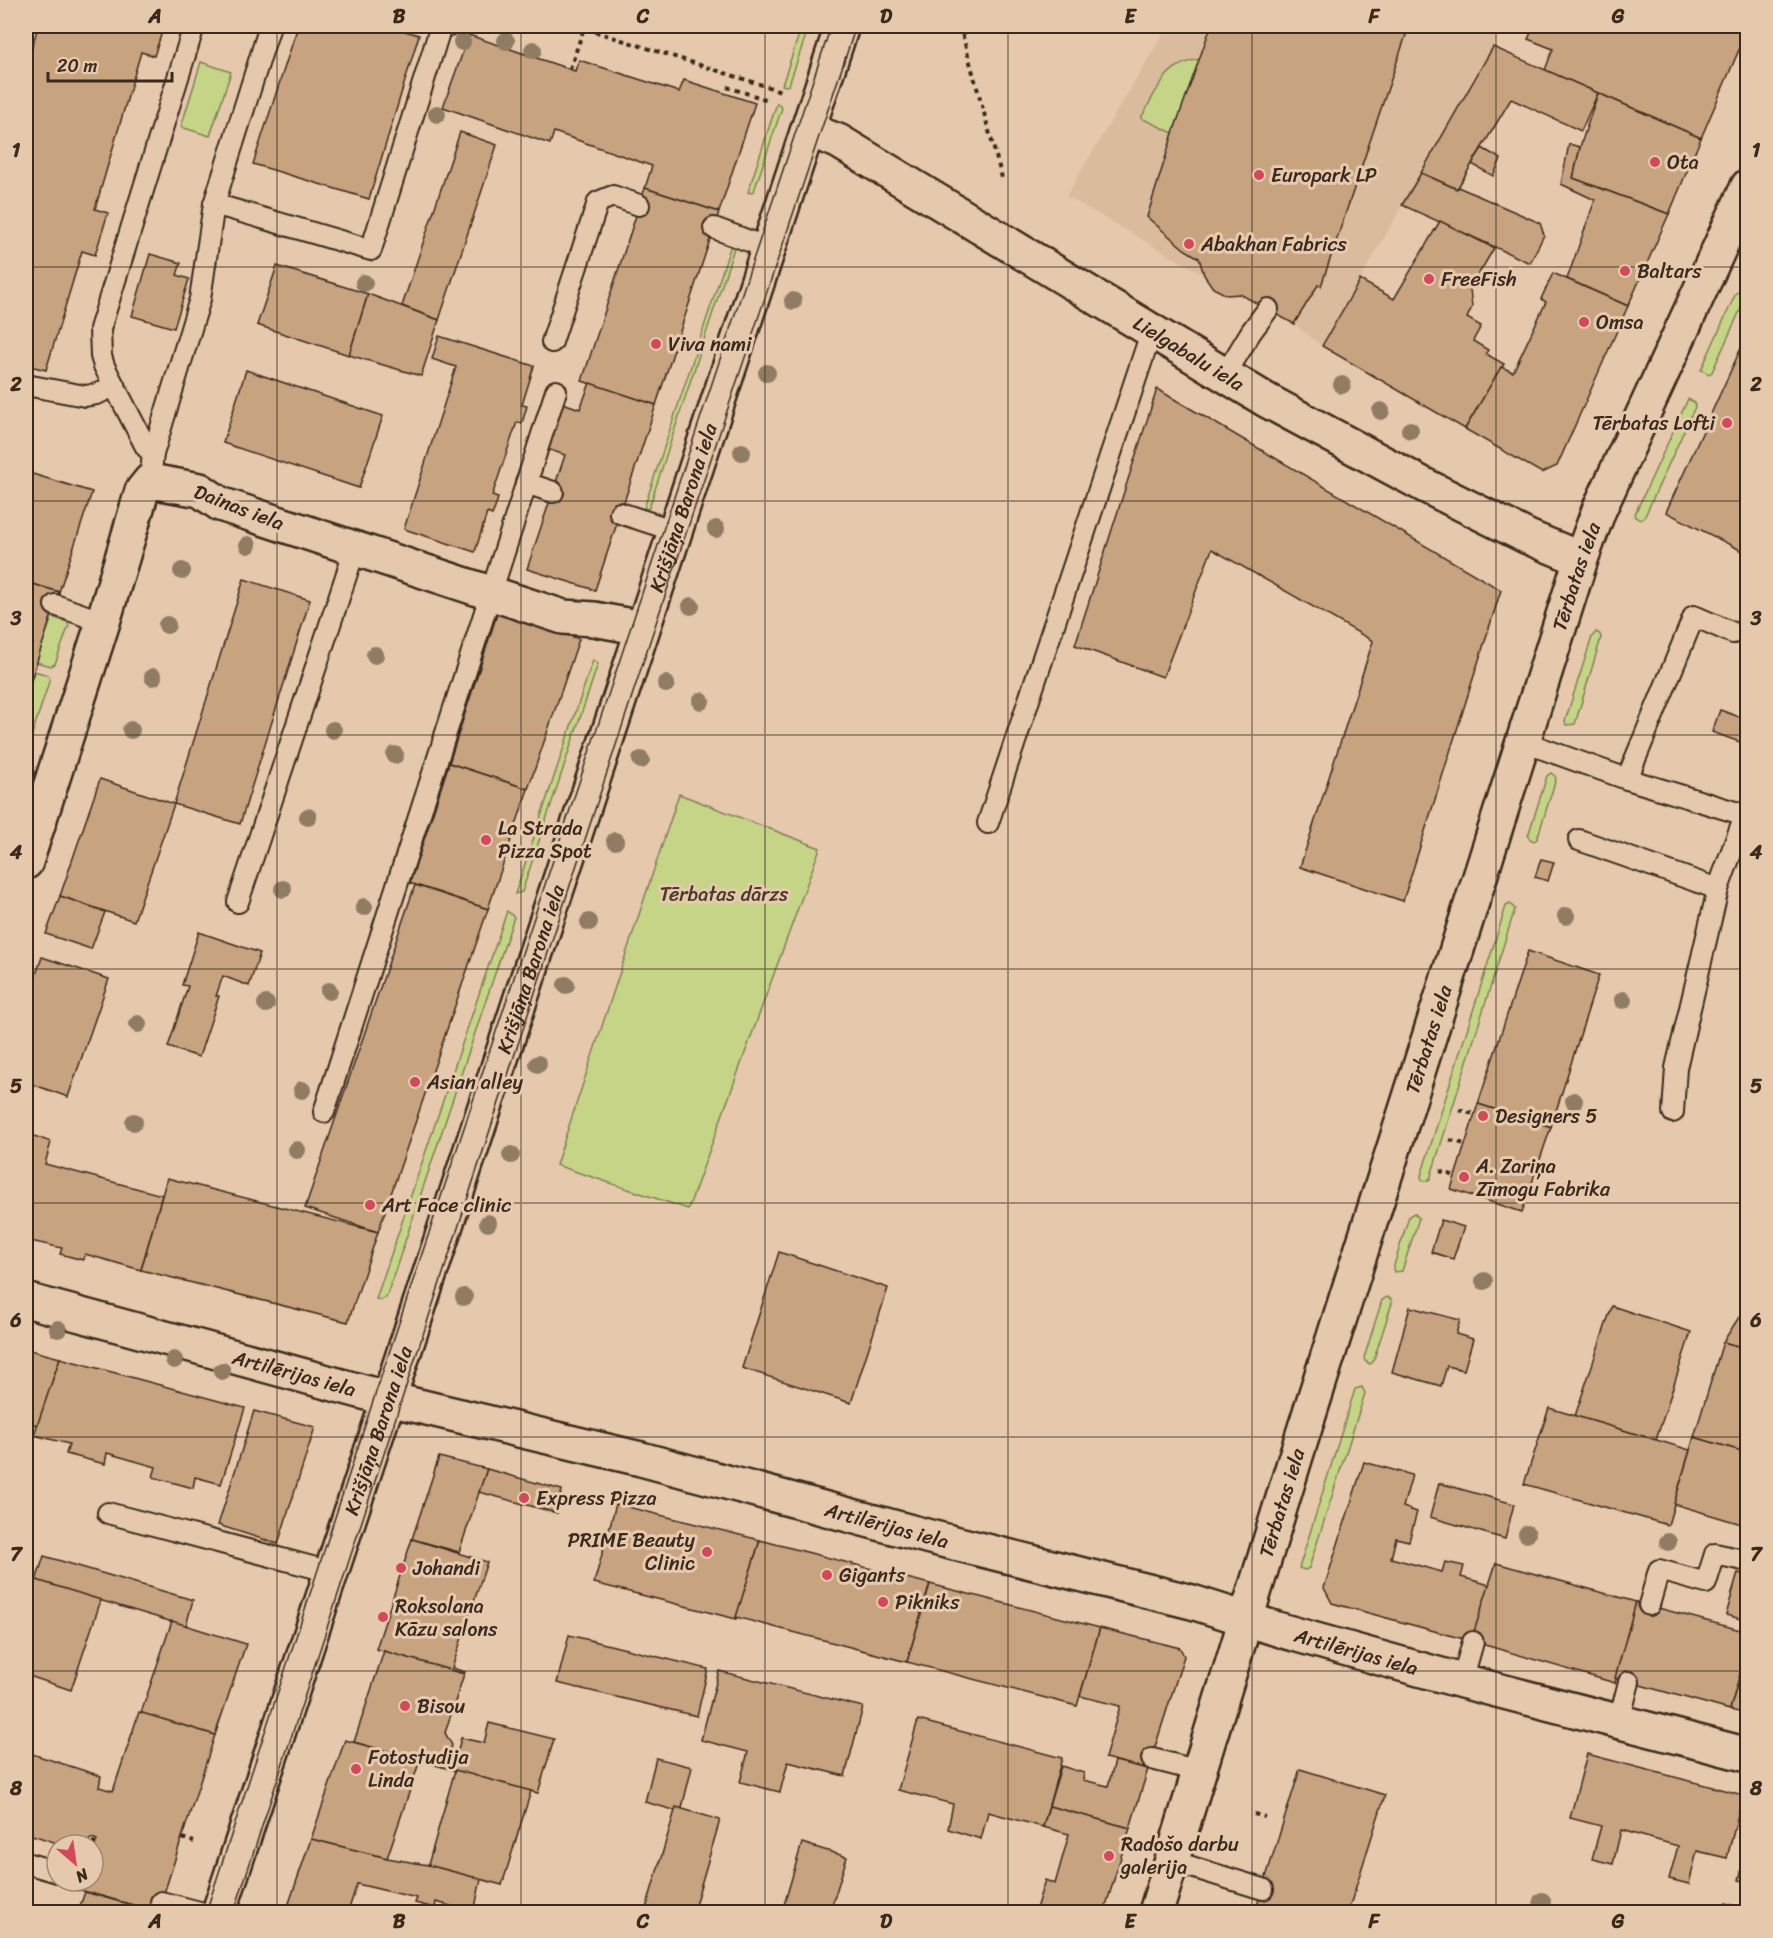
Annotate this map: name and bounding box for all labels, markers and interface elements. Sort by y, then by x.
text: A [147,0,162,34]
text: B [393,0,406,34]
text: C [636,0,650,34]
text: D [880,0,893,34]
text: E [1124,0,1137,34]
text: F [1368,0,1381,34]
text: G [1611,0,1625,34]
scale bar [48,45,172,83]
text: 20 m [57,50,97,82]
text: 1 [12,133,21,168]
text: 1 [1752,133,1761,168]
place label: Ota [1667,145,1699,180]
marker: Ota [1648,155,1662,169]
place label: Europark LP [1271,158,1377,193]
marker: Europark LP [1252,168,1266,182]
place label: Abakhan Fabrics [1200,227,1348,262]
marker: Abakhan Fabrics [1182,237,1196,251]
place label: Baltars [1637,254,1702,289]
place label: FreeFish [1441,262,1517,297]
marker: Baltars [1618,264,1632,278]
marker: FreeFish [1422,272,1436,286]
place label: Omsa [1596,305,1644,340]
street label: Lielgabalu iela [1126,306,1252,402]
marker: Omsa [1577,315,1591,329]
place label: Viva nami [668,327,753,362]
marker: Viva nami [649,337,663,351]
text: 2 [9,367,22,402]
text: 2 [1749,367,1762,402]
place label: Tērbatas Lofti [1592,406,1716,441]
marker: Tērbatas Lofti [1720,416,1734,430]
street label: Krišjāņa Barona iela [639,418,728,597]
street label: Dainas iela [189,474,289,541]
street label: Tērbatas iela [1542,516,1611,635]
text: 3 [10,601,22,636]
text: 3 [1750,601,1762,636]
place label: La Strada Pizza Spot [498,811,592,869]
marker: La Strada Pizza Spot [479,833,493,847]
text: 4 [9,835,23,870]
text: 4 [1749,835,1763,870]
park label: Tērbatas dārzs [660,877,789,912]
street label: Krišjāņa Barona iela [487,879,576,1058]
street label: Tērbatas iela [1395,980,1463,1099]
place label: Asian alley [426,1065,524,1100]
text: 5 [10,1069,22,1104]
text: 5 [1750,1069,1762,1104]
marker: Asian alley [408,1075,422,1089]
place label: Designers 5 [1495,1099,1597,1134]
marker: Designers 5 [1476,1109,1490,1123]
place label: A. Zariņa Zīmogu Fabrika [1475,1149,1611,1207]
marker: A. Zariņa Zīmogu Fabrika [1457,1170,1471,1184]
place label: Art Face clinic [381,1188,511,1223]
marker: Art Face clinic [363,1198,377,1212]
text: 6 [9,1303,22,1338]
text: 6 [1749,1303,1762,1338]
street label: Artilērijas iela [227,1340,360,1407]
street label: Krišjāņa Barona iela [334,1341,423,1520]
street label: Tērbatas iela [1249,1443,1316,1562]
place label: Express Pizza [536,1481,657,1516]
marker: Express Pizza [517,1491,531,1505]
street label: Artilērijas iela [820,1492,952,1559]
place label: PRIME Beauty Clinic [568,1523,696,1581]
text: 7 [10,1537,23,1572]
text: 7 [1750,1537,1763,1572]
marker: PRIME Beauty Clinic [700,1545,714,1559]
place label: Johandi [412,1551,480,1586]
place label: Gigants [839,1558,906,1593]
marker: Johandi [394,1561,408,1575]
marker: Gigants [820,1568,834,1582]
place label: Pikniks [895,1585,960,1620]
place label: Roksolana Kāzu salons [395,1589,498,1647]
marker: Pikniks [876,1595,890,1609]
marker: Roksolana Kāzu salons [376,1610,390,1624]
street label: Artilērijas iela [1289,1618,1422,1686]
place label: Bisou [417,1689,465,1724]
marker: Bisou [398,1699,412,1713]
place label: Fotostudija Linda [368,1740,469,1798]
marker: Fotostudija Linda [349,1762,363,1776]
text: 8 [9,1771,23,1806]
text: 8 [1749,1771,1763,1806]
place label: Radošo darbu galerija [1119,1827,1239,1885]
north arrow [45,1833,105,1893]
marker: Radošo darbu galerija [1102,1849,1116,1863]
text: N [69,1860,95,1891]
text: A [147,1904,162,1938]
text: B [393,1904,406,1938]
text: C [636,1904,650,1938]
text: D [880,1904,893,1938]
text: E [1124,1904,1137,1938]
text: F [1368,1904,1381,1938]
text: G [1611,1904,1625,1938]

